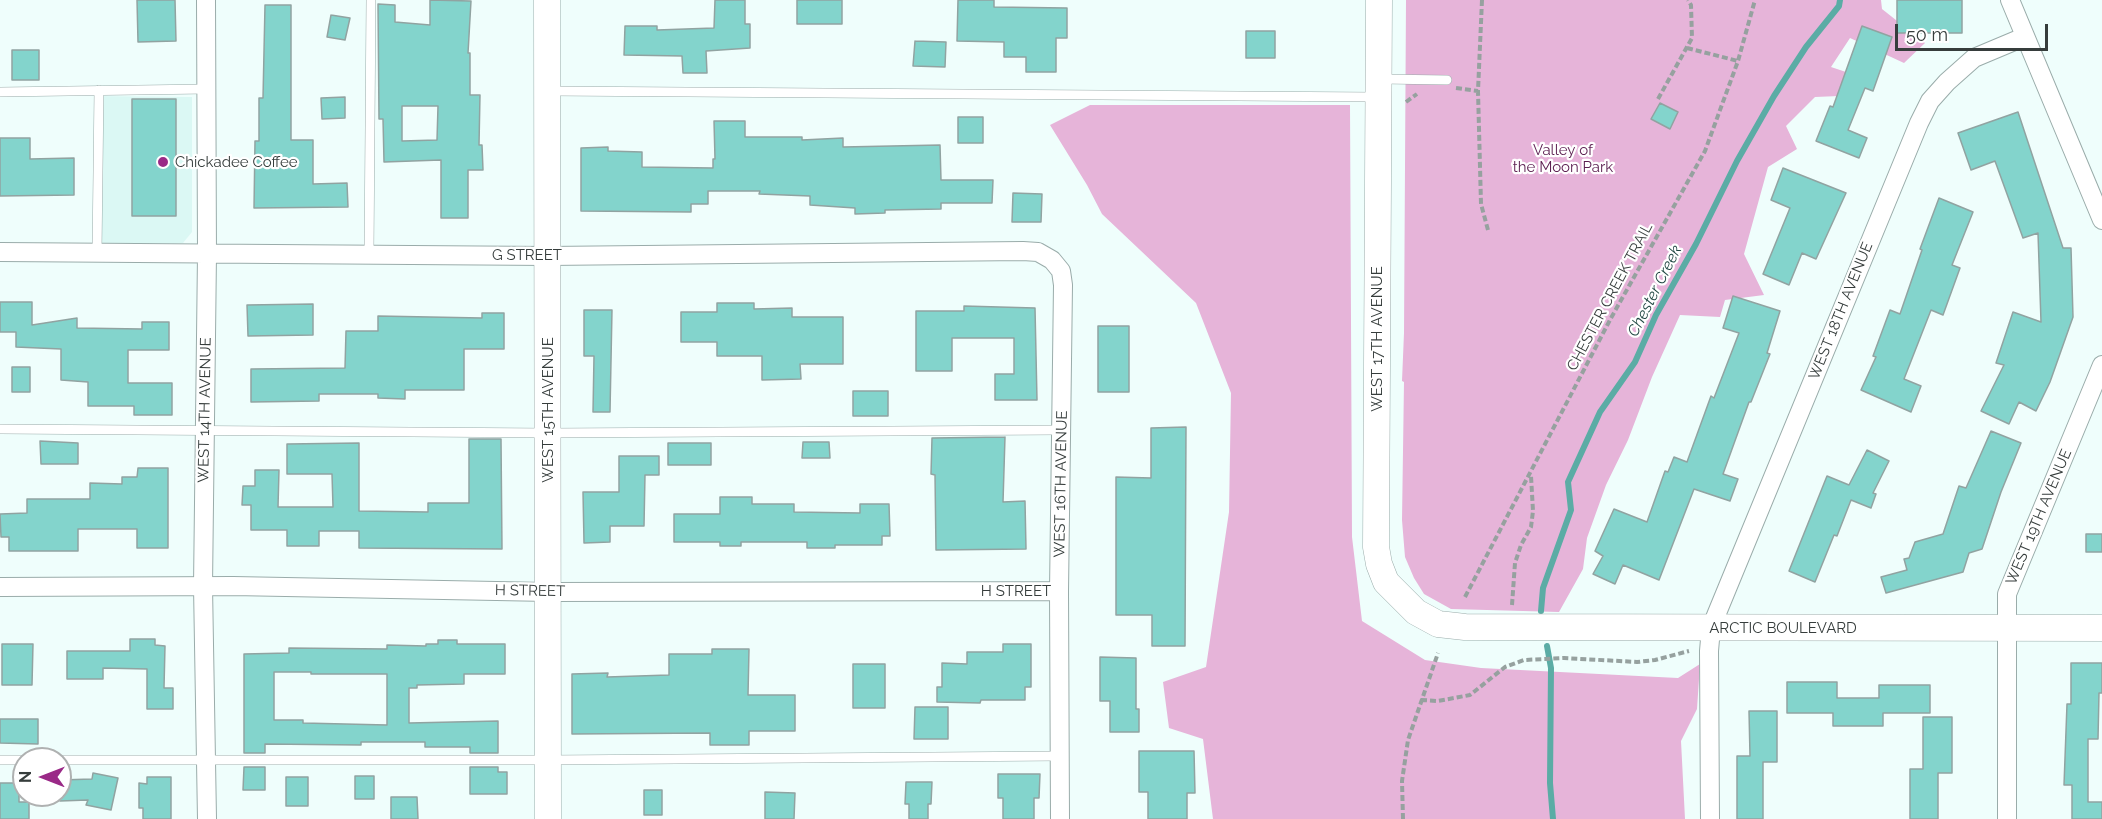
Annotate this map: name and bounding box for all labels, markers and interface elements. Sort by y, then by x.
scale bar [1898,12,2051,50]
text: 50 m [1906,24,1948,45]
park label: Valley of the Moon Park [1513,141,1613,176]
place label: Chickadee Coffee [175,153,298,171]
marker: Chickadee Coffee [156,155,170,169]
street label: CHESTER CREEK TRAIL [1563,220,1657,374]
street label: WEST 18TH AVENUE [1805,240,1877,382]
water label: Chester Creek [1624,242,1686,340]
street label: G STREET [492,246,562,264]
street label: WEST 17TH AVENUE [1368,266,1386,412]
street label: WEST 14TH AVENUE [195,337,215,483]
street label: WEST 15TH AVENUE [539,337,557,483]
street label: WEST 16TH AVENUE [1051,410,1071,558]
street label: WEST 19TH AVENUE [2002,446,2076,588]
street label: H STREET [495,581,565,601]
street label: H STREET [981,582,1051,600]
street label: ARCTIC BOULEVARD [1709,619,1857,637]
north arrow [12,747,72,807]
text: N [16,771,35,783]

